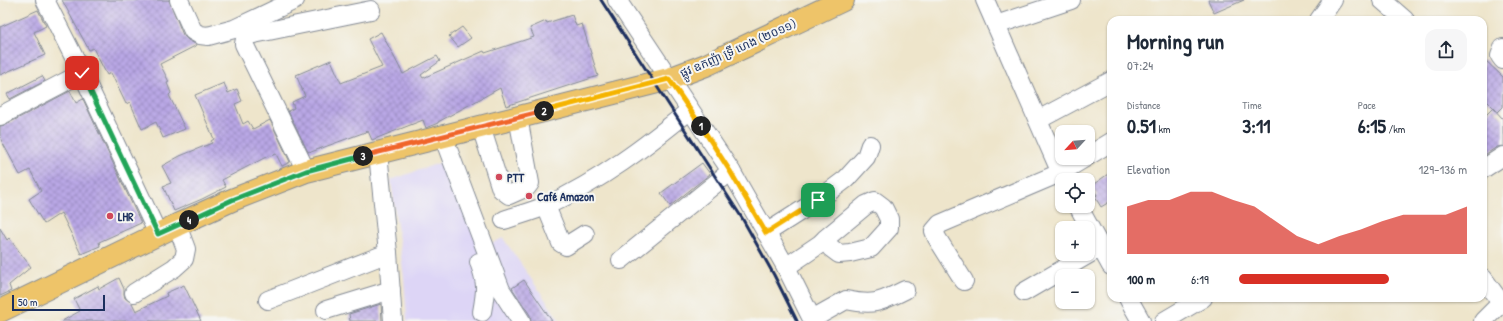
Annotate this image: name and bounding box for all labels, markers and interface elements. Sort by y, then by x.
street label: ផ្លូវ ឧកញ៉ា ទ្រី ហេង (២០១១) [677,15,800,84]
text: Morning run [1127,26,1224,56]
button: share [1425,29,1467,71]
pin [65,56,99,90]
text: 07:24 [1127,56,1153,74]
icon: check [71,62,93,84]
text: Distance [1127,98,1161,112]
text: Time [1242,98,1262,112]
text: Pace [1358,98,1376,112]
pin: 2 [534,101,554,121]
text: 2 [541,104,547,118]
text: 0.51 [1127,112,1156,139]
text: 3:11 [1242,112,1270,139]
text: 6:15 [1358,112,1386,139]
pin: 1 [691,116,711,136]
text: 1 [699,119,703,133]
text: km [1156,122,1171,136]
text: /km [1386,122,1405,136]
north arrow [1055,125,1095,165]
map controls [1055,125,1095,309]
pin: 3 [353,146,373,166]
text: 3 [361,149,365,163]
text: Elevation [1127,160,1170,178]
text: 129–136 m [1418,160,1467,178]
place label: PTT [507,169,524,186]
marker: PTT [494,172,504,182]
button: locate [1055,173,1095,213]
pin [801,183,835,217]
place label: Café Amazon [537,188,595,205]
icon: arrive [807,189,829,211]
marker: Café Amazon [524,191,534,201]
place label: LHR [118,208,134,225]
pin: 4 [179,210,199,230]
marker: LHR [105,211,115,221]
text: 4 [187,213,191,227]
button: + [1055,221,1095,261]
button: − [1055,269,1095,309]
text: 100 m [1127,270,1155,288]
text: 6:19 [1191,270,1209,288]
scale bar [12,293,105,312]
text: 50 m [18,295,38,309]

